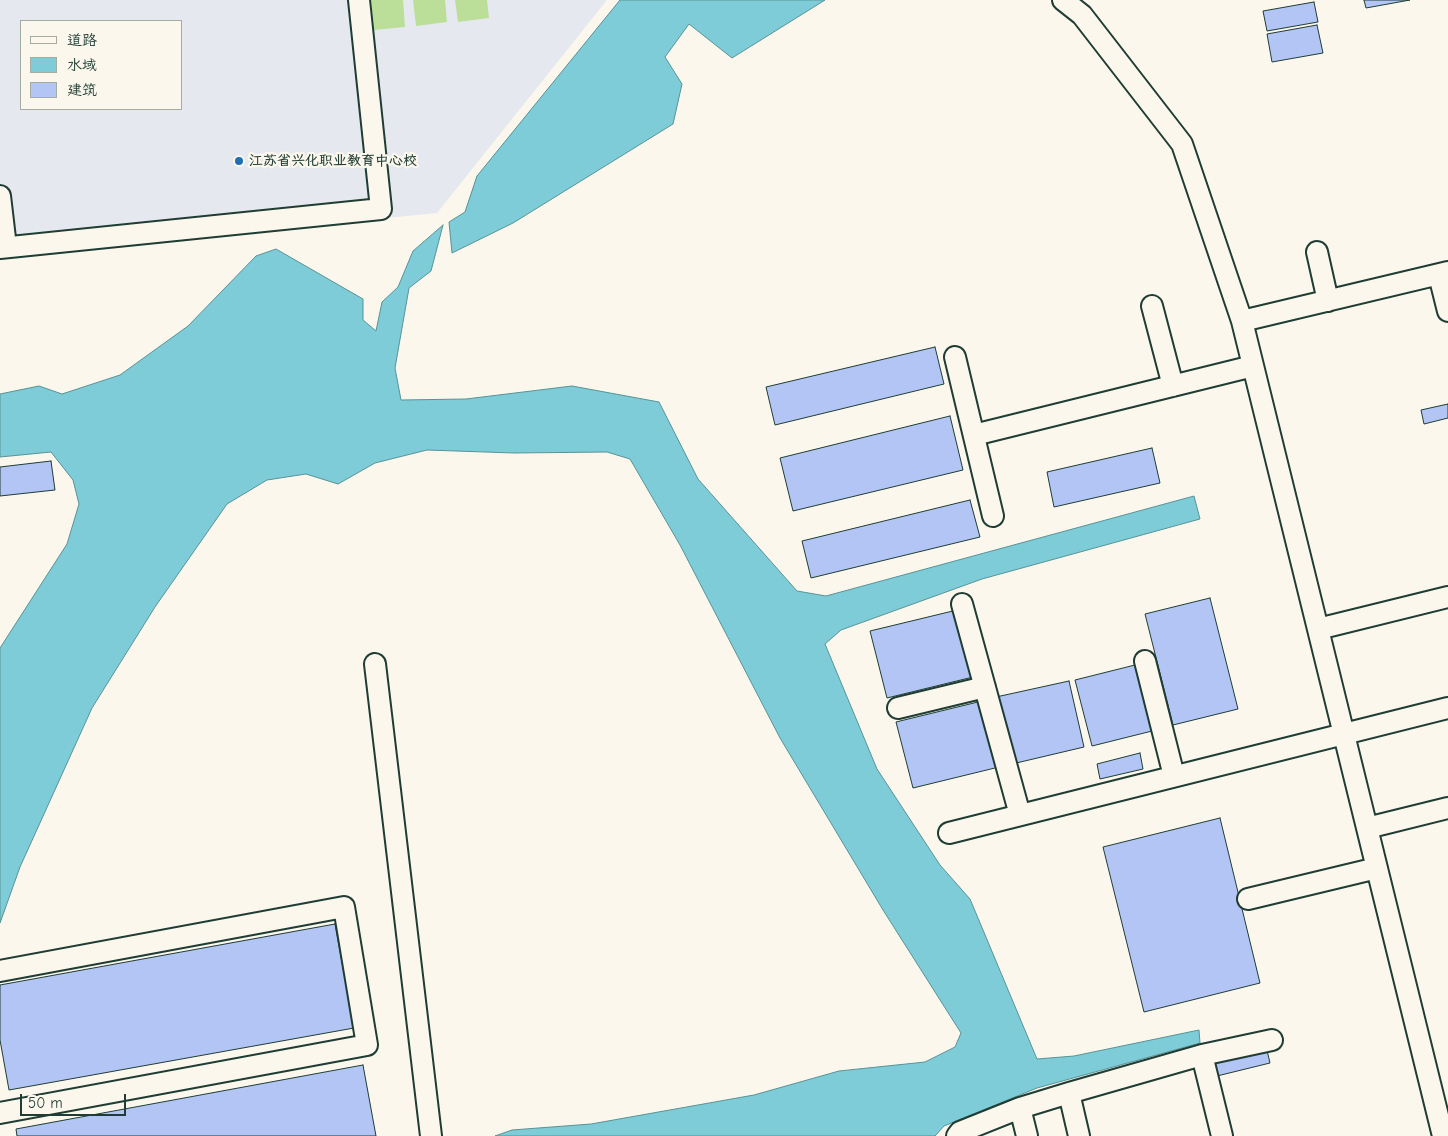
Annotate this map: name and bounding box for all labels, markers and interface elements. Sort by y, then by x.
legend [20,20,182,110]
text: 道路 [67,31,97,49]
text: 水域 [67,56,97,74]
text: 建筑 [67,81,97,99]
place label: 江苏省兴化职业教育中心校 [249,153,417,169]
marker: 江苏省兴化职业教育中心校 [233,155,245,167]
scale bar [22,1084,129,1116]
text: 50 m [28,1094,63,1112]

